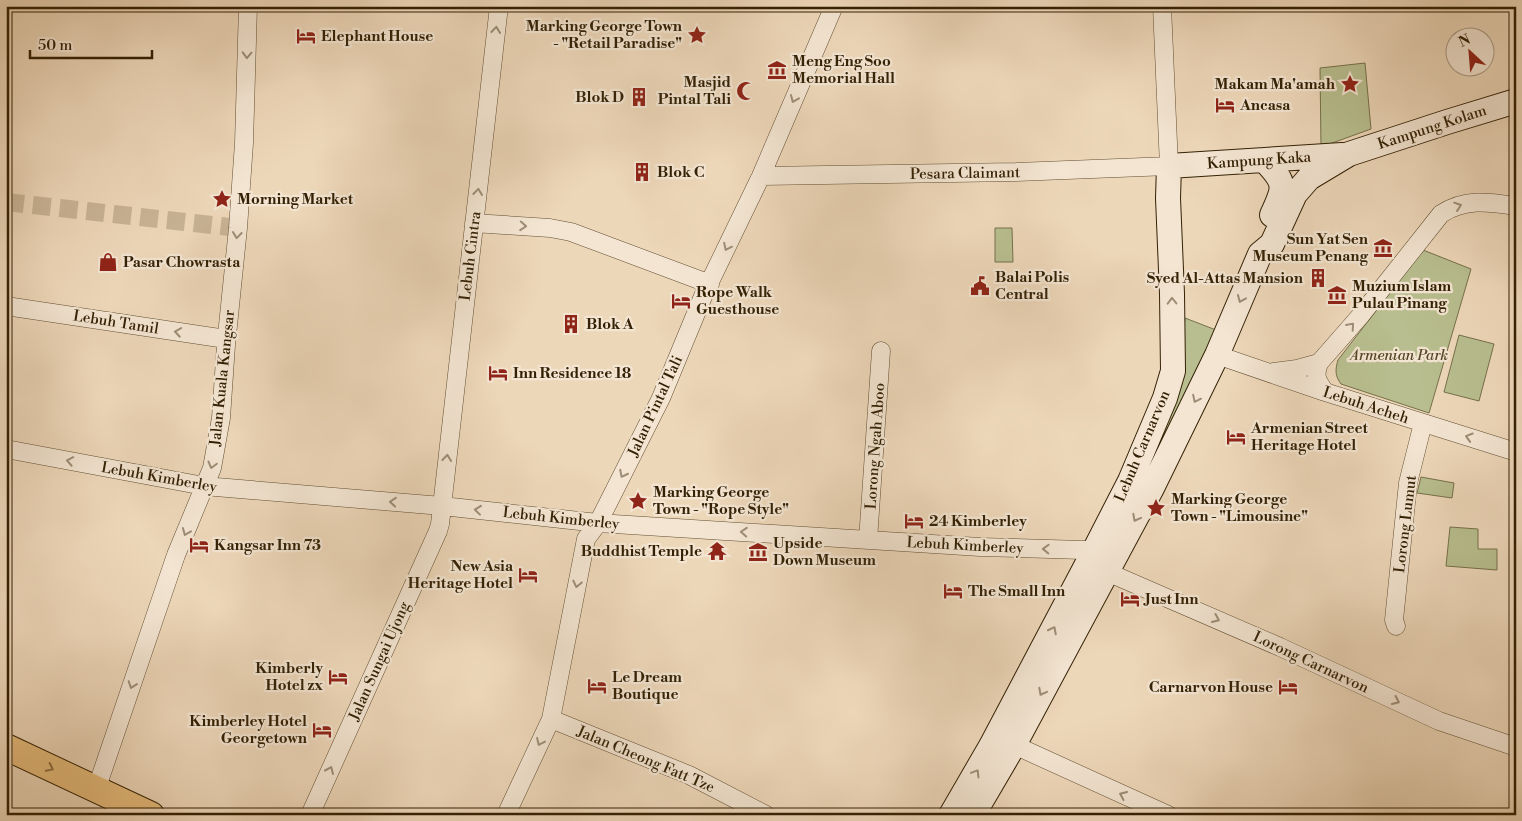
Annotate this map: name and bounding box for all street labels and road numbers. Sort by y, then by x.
street label: Kampung Kolam [1375,101,1489,154]
street label: Kampung Kaka [1206,147,1312,174]
street label: Pesara Claimant [910,163,1021,184]
street label: Lebuh Cintra [456,210,485,302]
street label: Lebuh Tamil [72,306,161,339]
street label: Jalan Kuala Kangsar [206,308,239,448]
street label: Jalan Pintal Tali [623,353,687,461]
street label: Lorong Ngah Aboo [862,382,889,510]
street label: Lebuh Acheh [1320,383,1411,428]
street label: Lebuh Carnarvon [1110,388,1175,505]
street label: Lebuh Kimberley [100,458,219,497]
street label: Lorong Lumut [1390,473,1421,574]
street label: Lebuh Kimberley [502,503,621,534]
street label: Lebuh Kimberley [906,533,1025,558]
street label: Jalan Sungai Ujong [344,599,414,725]
street label: Lorong Carnarvon [1250,627,1372,698]
street label: Jalan Cheong Fatt Tze [573,721,718,797]

